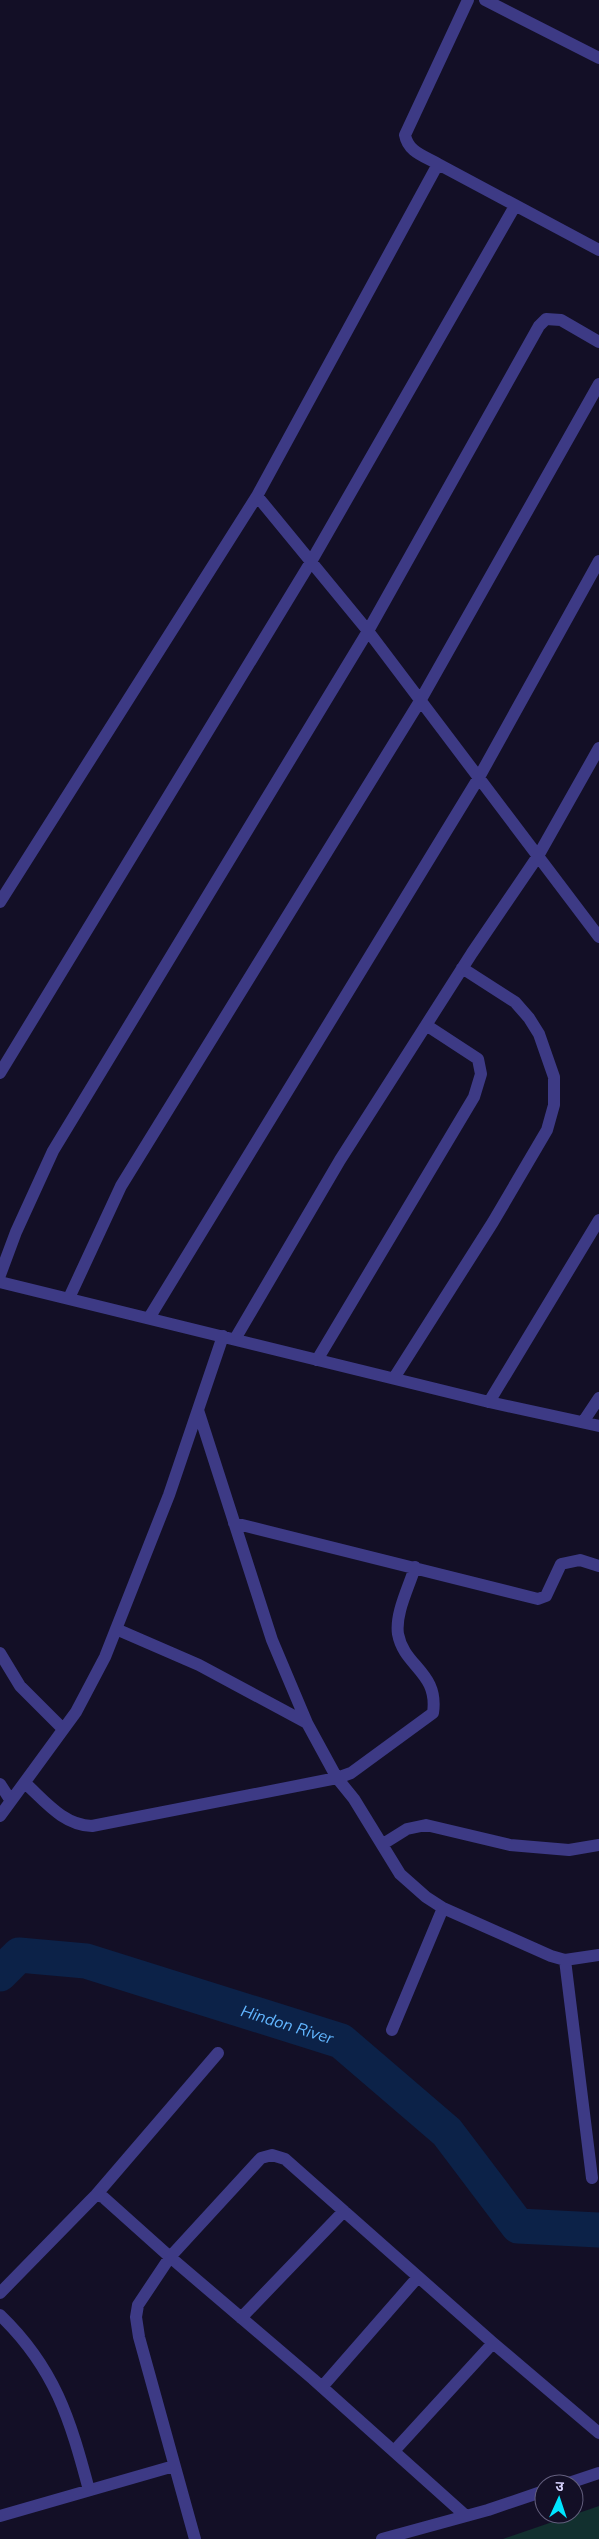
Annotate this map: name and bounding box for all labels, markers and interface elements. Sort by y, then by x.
water label: Hindon River [239,2000,337,2048]
north arrow [534,2474,584,2524]
text: उ [555,2477,565,2495]

